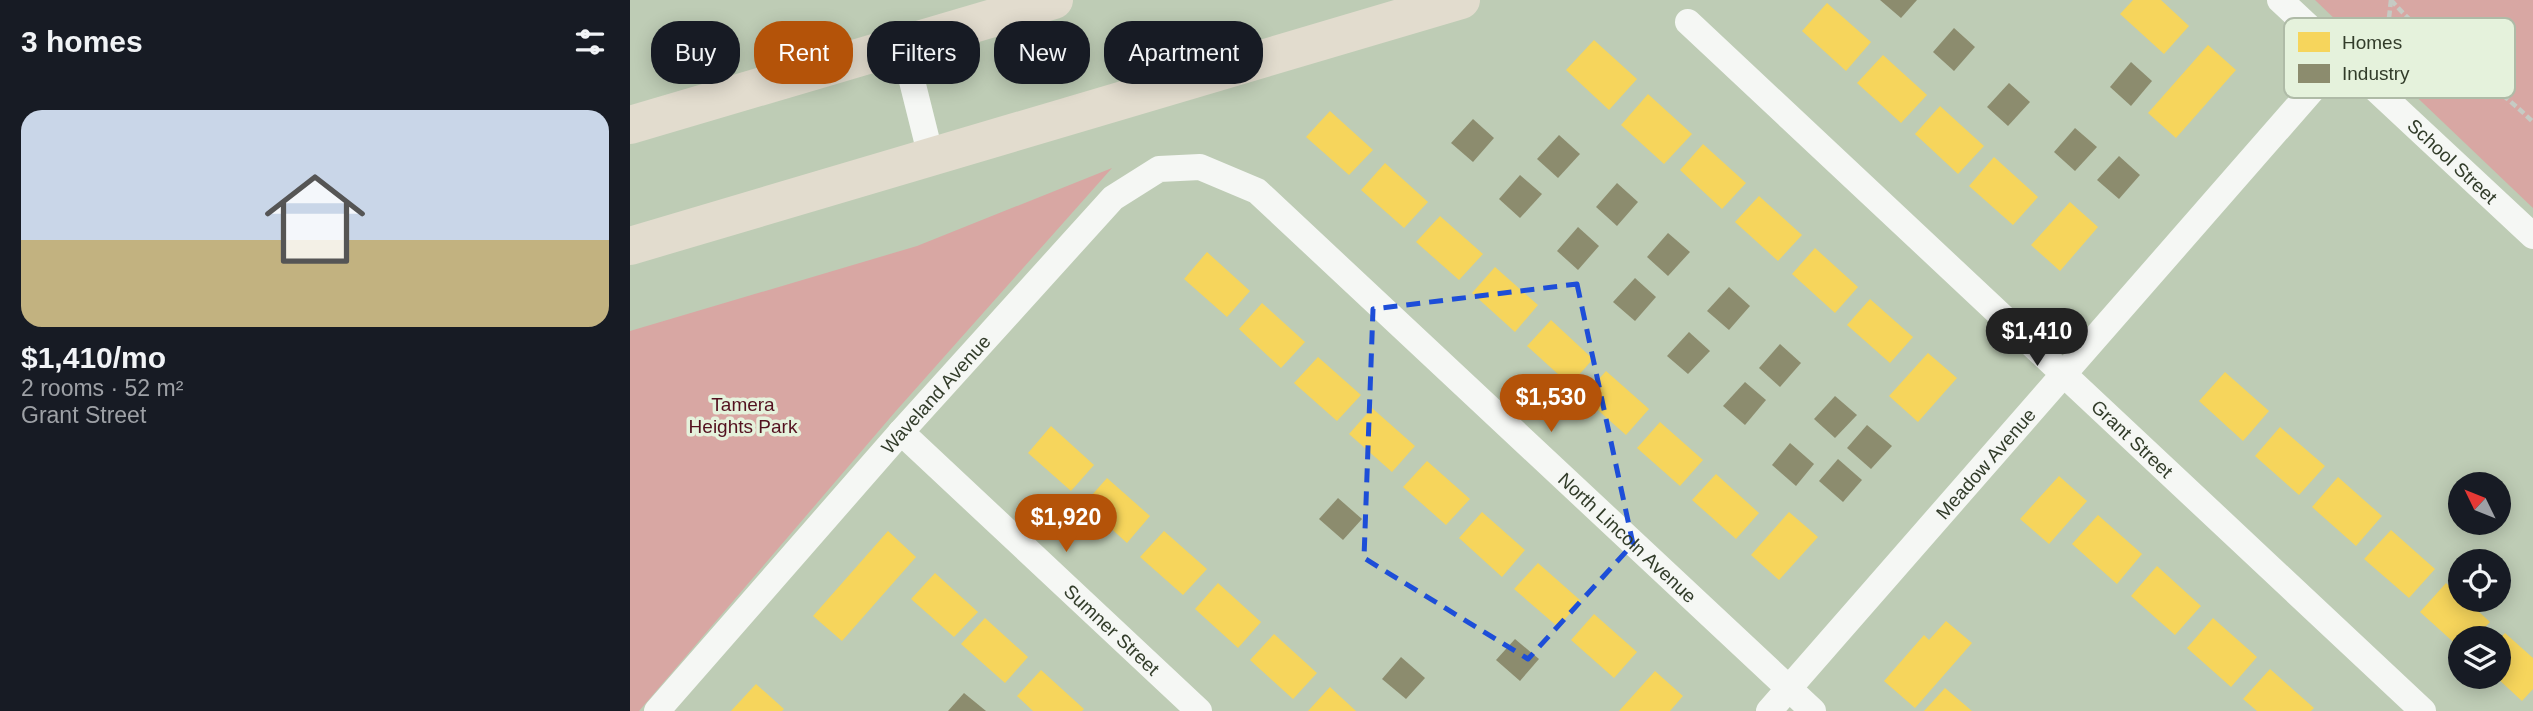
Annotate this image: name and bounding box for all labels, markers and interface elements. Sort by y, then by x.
legend [2284,18,2515,98]
chip: Buy [651,21,740,84]
chip: Rent [754,21,853,84]
chip: Filters [867,21,980,84]
chip: New [994,21,1090,84]
chip: Apartment [1104,21,1263,84]
icon: filters [571,23,609,61]
text: 3 homes [21,25,143,58]
text: Homes [2342,32,2402,53]
text: Industry [2342,63,2410,84]
street label: School Street [2403,115,2502,208]
icon: home [252,156,378,282]
pin: $1,410 [1980,308,2094,368]
text: $1,410 [2002,318,2072,344]
street label: Waveland Avenue [877,331,995,458]
text: $1,410/mo [21,341,166,374]
pin: $1,530 [1494,374,1608,434]
text: 2 rooms · 52 m² [21,375,183,401]
text: $1,530 [1516,384,1586,410]
park label: Tamera Heights Park [689,394,798,437]
street label: Grant Street [2087,396,2177,482]
text: Grant Street [21,402,146,428]
street label: Meadow Avenue [1932,404,2040,523]
street label: North Lincoln Avenue [1554,469,1700,607]
north arrow [2448,472,2511,536]
map controls [2448,472,2511,689]
pin: $1,920 [1009,494,1123,554]
text: $1,920 [1031,504,1101,530]
button: locate [2448,549,2511,612]
street label: Sumner Street [1060,580,1164,680]
button: layers [2448,626,2511,689]

